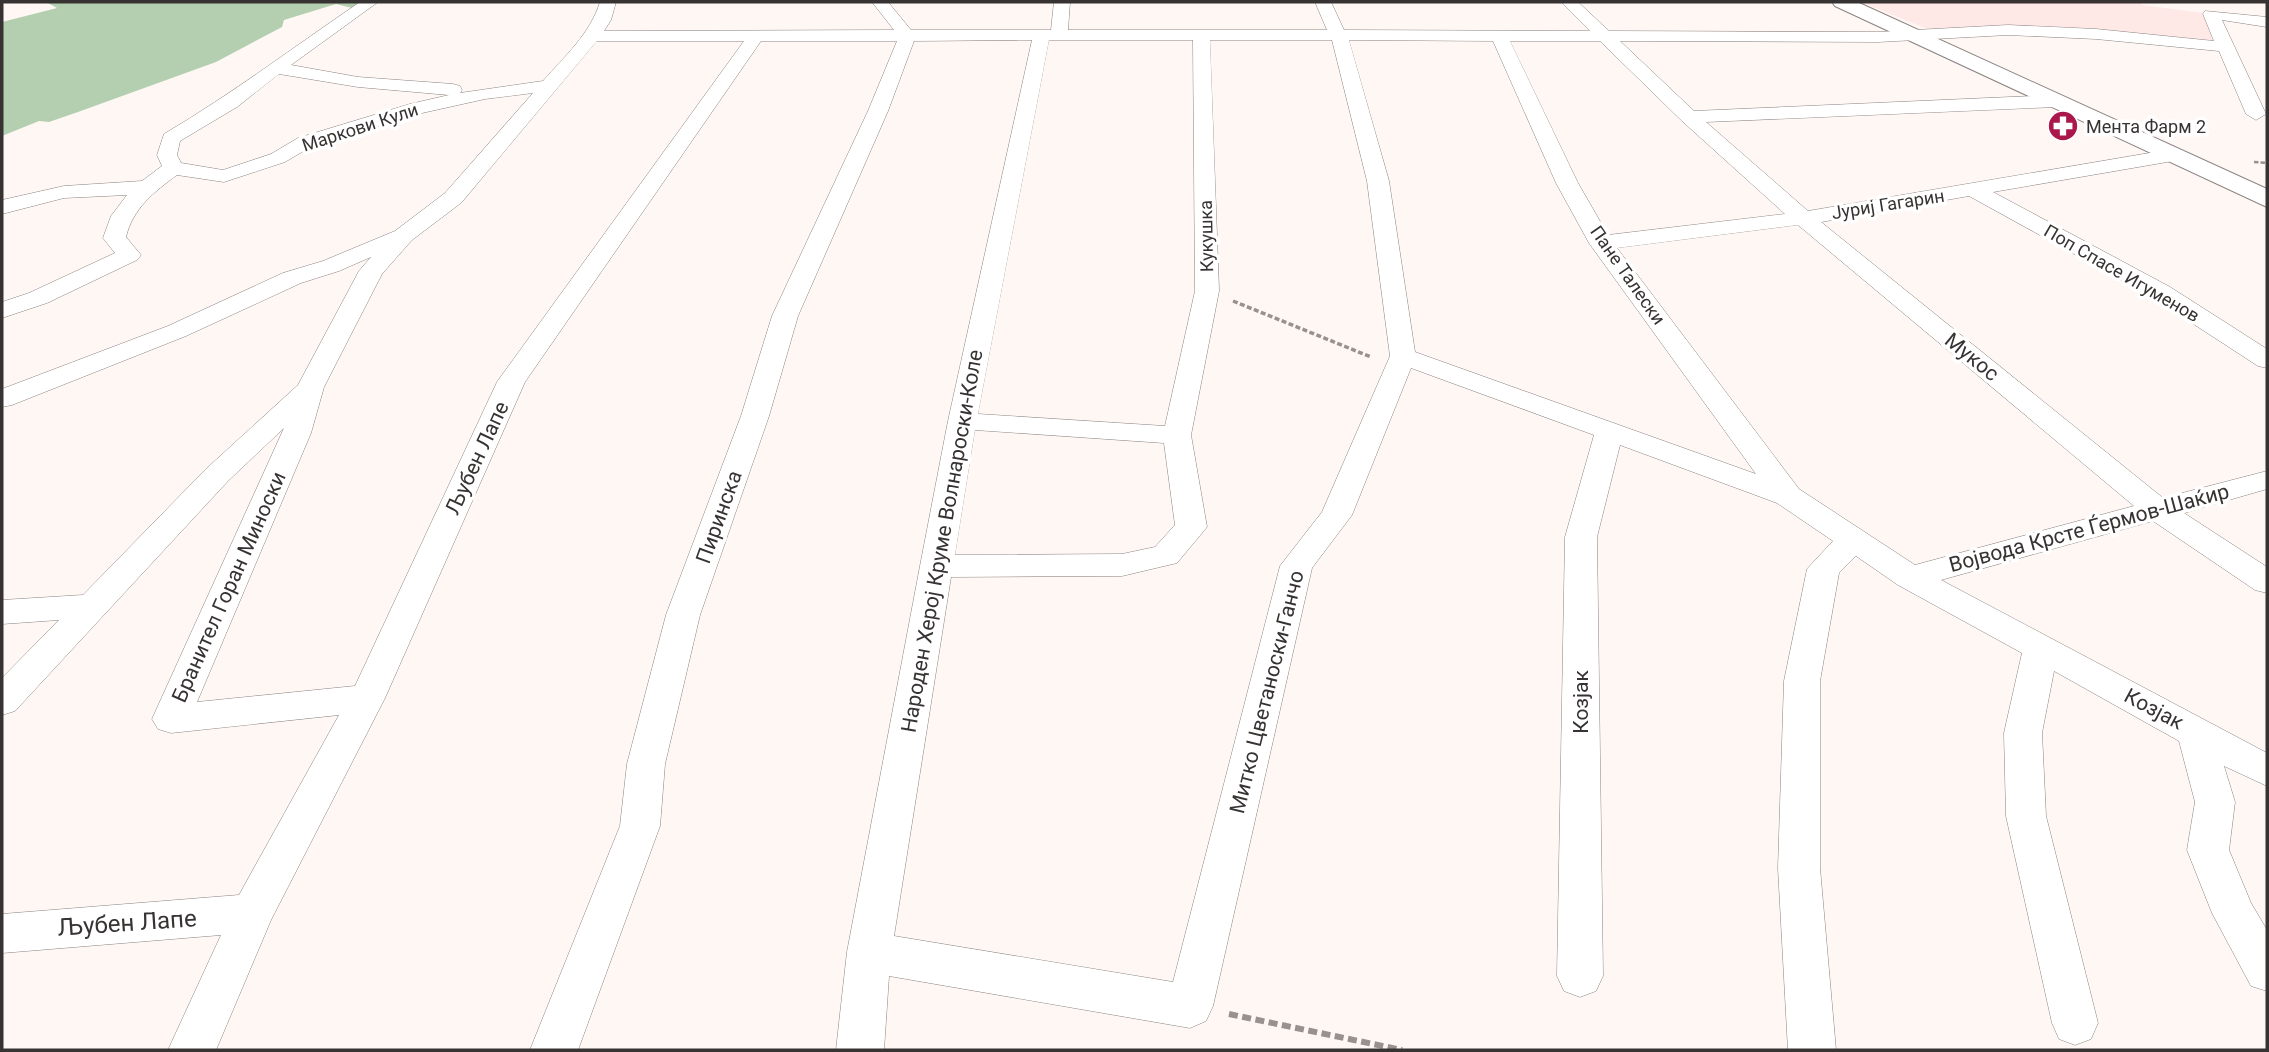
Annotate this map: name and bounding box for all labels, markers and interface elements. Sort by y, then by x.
street label: Маркови Кули [299,98,421,156]
pharmacy icon: Мента Фарм 2 [2046,109,2080,143]
place label: Мента Фарм 2 [2086,116,2206,137]
street label: Јуриј Гагарин [1830,185,1946,223]
street label: Кукушка [1195,200,1217,272]
street label: Поп Спасе Игуменов [2041,220,2203,326]
street label: Пане Талески [1586,222,1670,328]
street label: Мукос [1940,328,2004,386]
street label: Народен Херој Круме Волнароски-Коле [896,348,988,734]
street label: Љубен Лапе [440,398,514,518]
street label: Пиринска [691,467,747,567]
street label: Бранител Горан Миноски [167,468,291,706]
street label: Војвода Крсте Ѓермов-Шаќир [1946,479,2232,577]
street label: Митко Цветаноски-Ганчо [1225,568,1309,816]
street label: Козјак [1569,670,1593,734]
street label: Козјак [2120,683,2188,735]
street label: Љубен Лапе [56,904,198,942]

